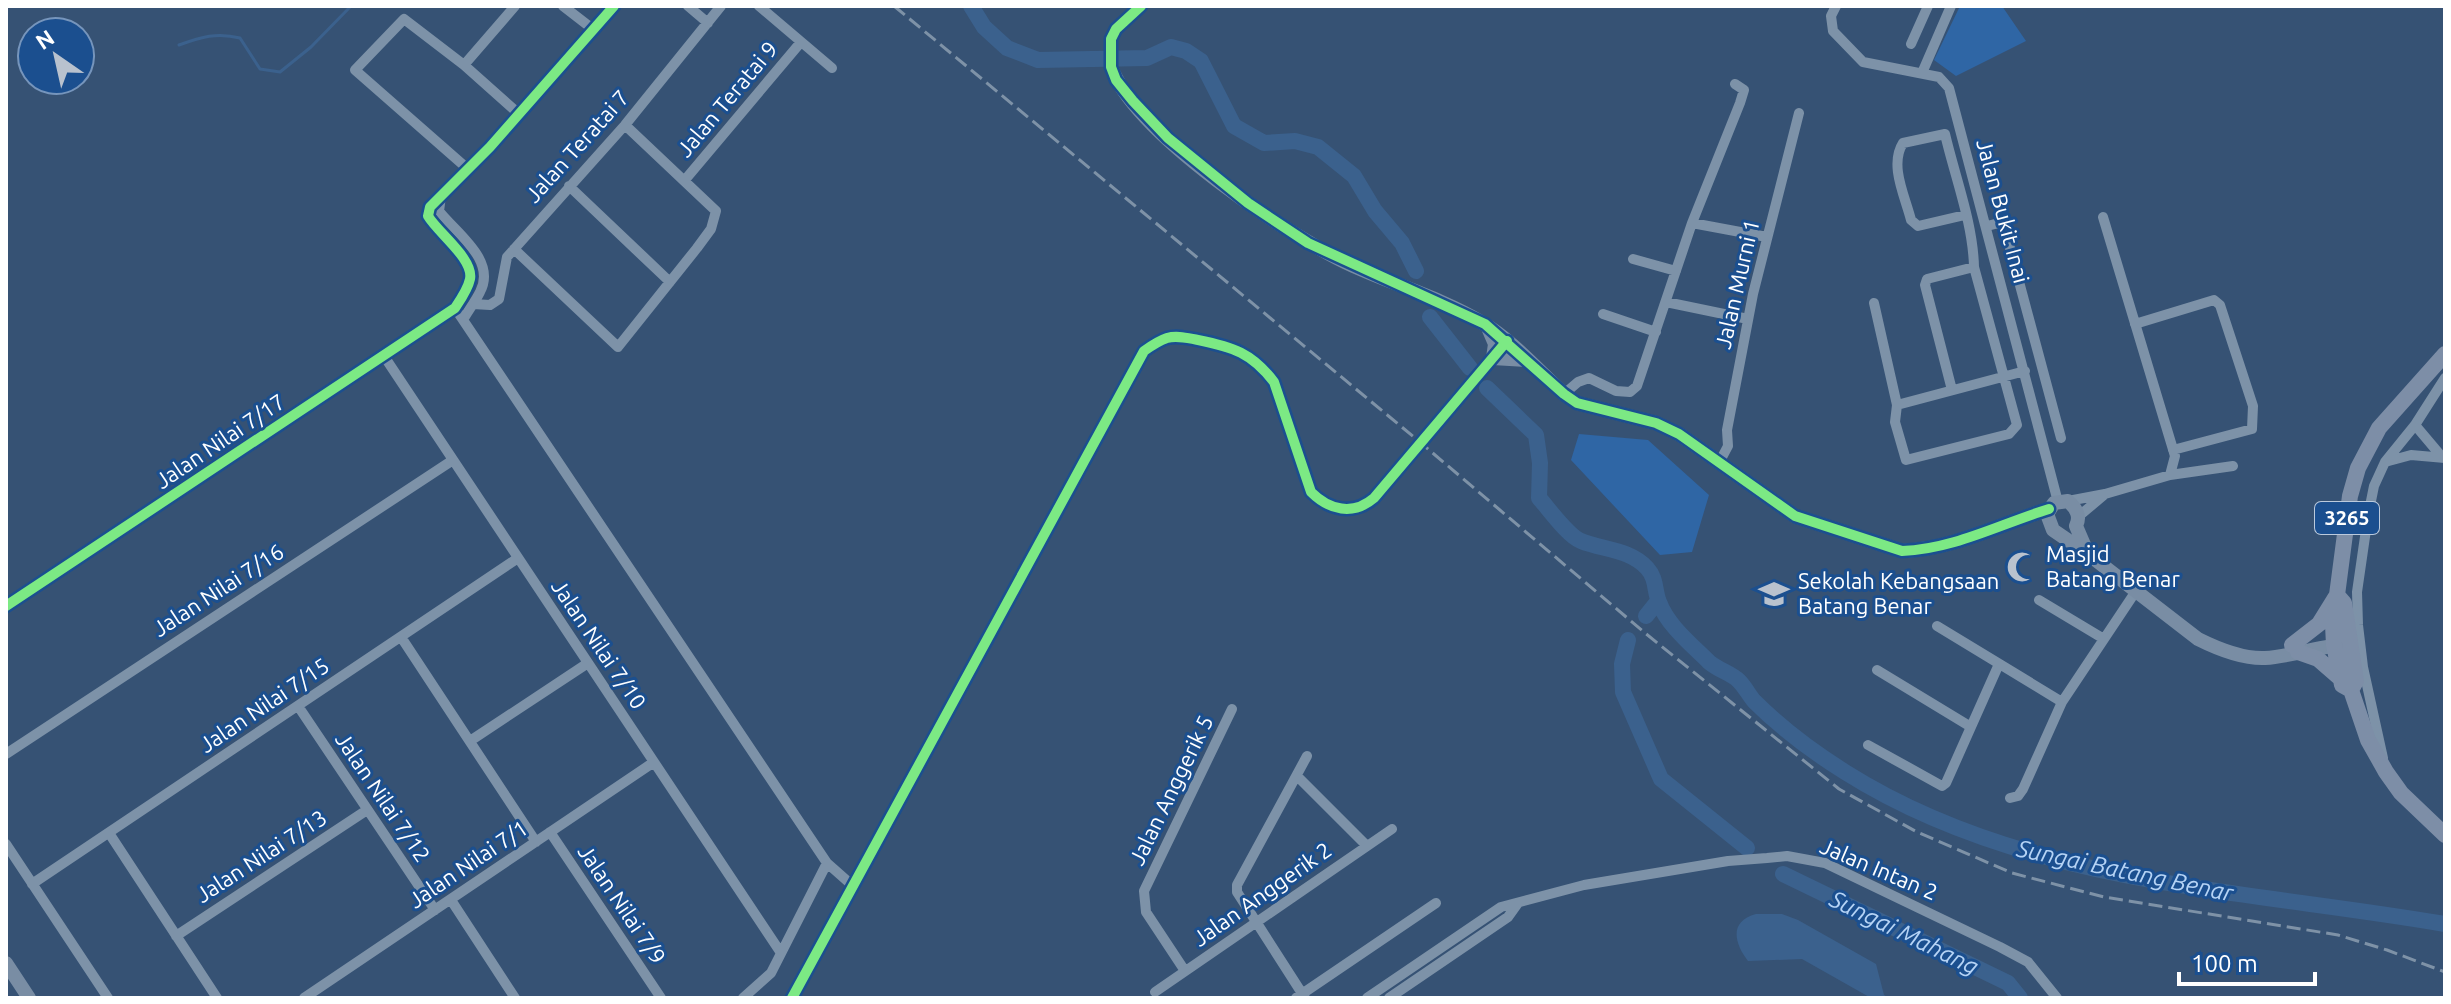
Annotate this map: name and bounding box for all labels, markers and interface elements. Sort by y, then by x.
north arrow [16,16,96,96]
text: N [31,24,58,54]
street label: Jalan Teratai 9 [671,36,782,161]
street label: Jalan Teratai 7 [520,84,634,207]
street label: Jalan Bukit Inai [1972,136,2035,286]
street label: Jalan Murni 1 [1709,217,1764,351]
street label: Jalan Nilai 7/17 [150,388,289,493]
road number: 3265 [2315,502,2379,534]
street label: Jalan Nilai 7/16 [148,538,288,641]
place label: Masjid Batang Benar [2046,541,2180,591]
mosque icon: Masjid Batang Benar [2005,550,2039,584]
place label: Sekolah Kebangsaan Batang Benar [1798,568,1999,618]
street label: Jalan Nilai 7/10 [547,574,652,713]
school or university icon: Sekolah Kebangsaan Batang Benar [1757,577,1791,611]
street label: Jalan Nilai 7/15 [194,652,333,757]
street label: Jalan Anggerik 5 [1123,711,1218,869]
street label: Jalan Nilai 7/12 [331,727,436,866]
street label: Jalan Nilai 7/13 [191,804,331,907]
street label: Jalan Nilai 7/1 [403,815,532,913]
street label: Jalan Intan 2 [1817,833,1942,904]
water label: Sungai Batang Benar [2013,834,2237,907]
street label: Jalan Anggerik 2 [1188,836,1336,951]
street label: Jalan Nilai 7/9 [573,839,671,968]
water label: Sungai Mahang [1825,884,1983,980]
scale bar [2179,936,2315,986]
text: 100 m [2191,950,2258,977]

